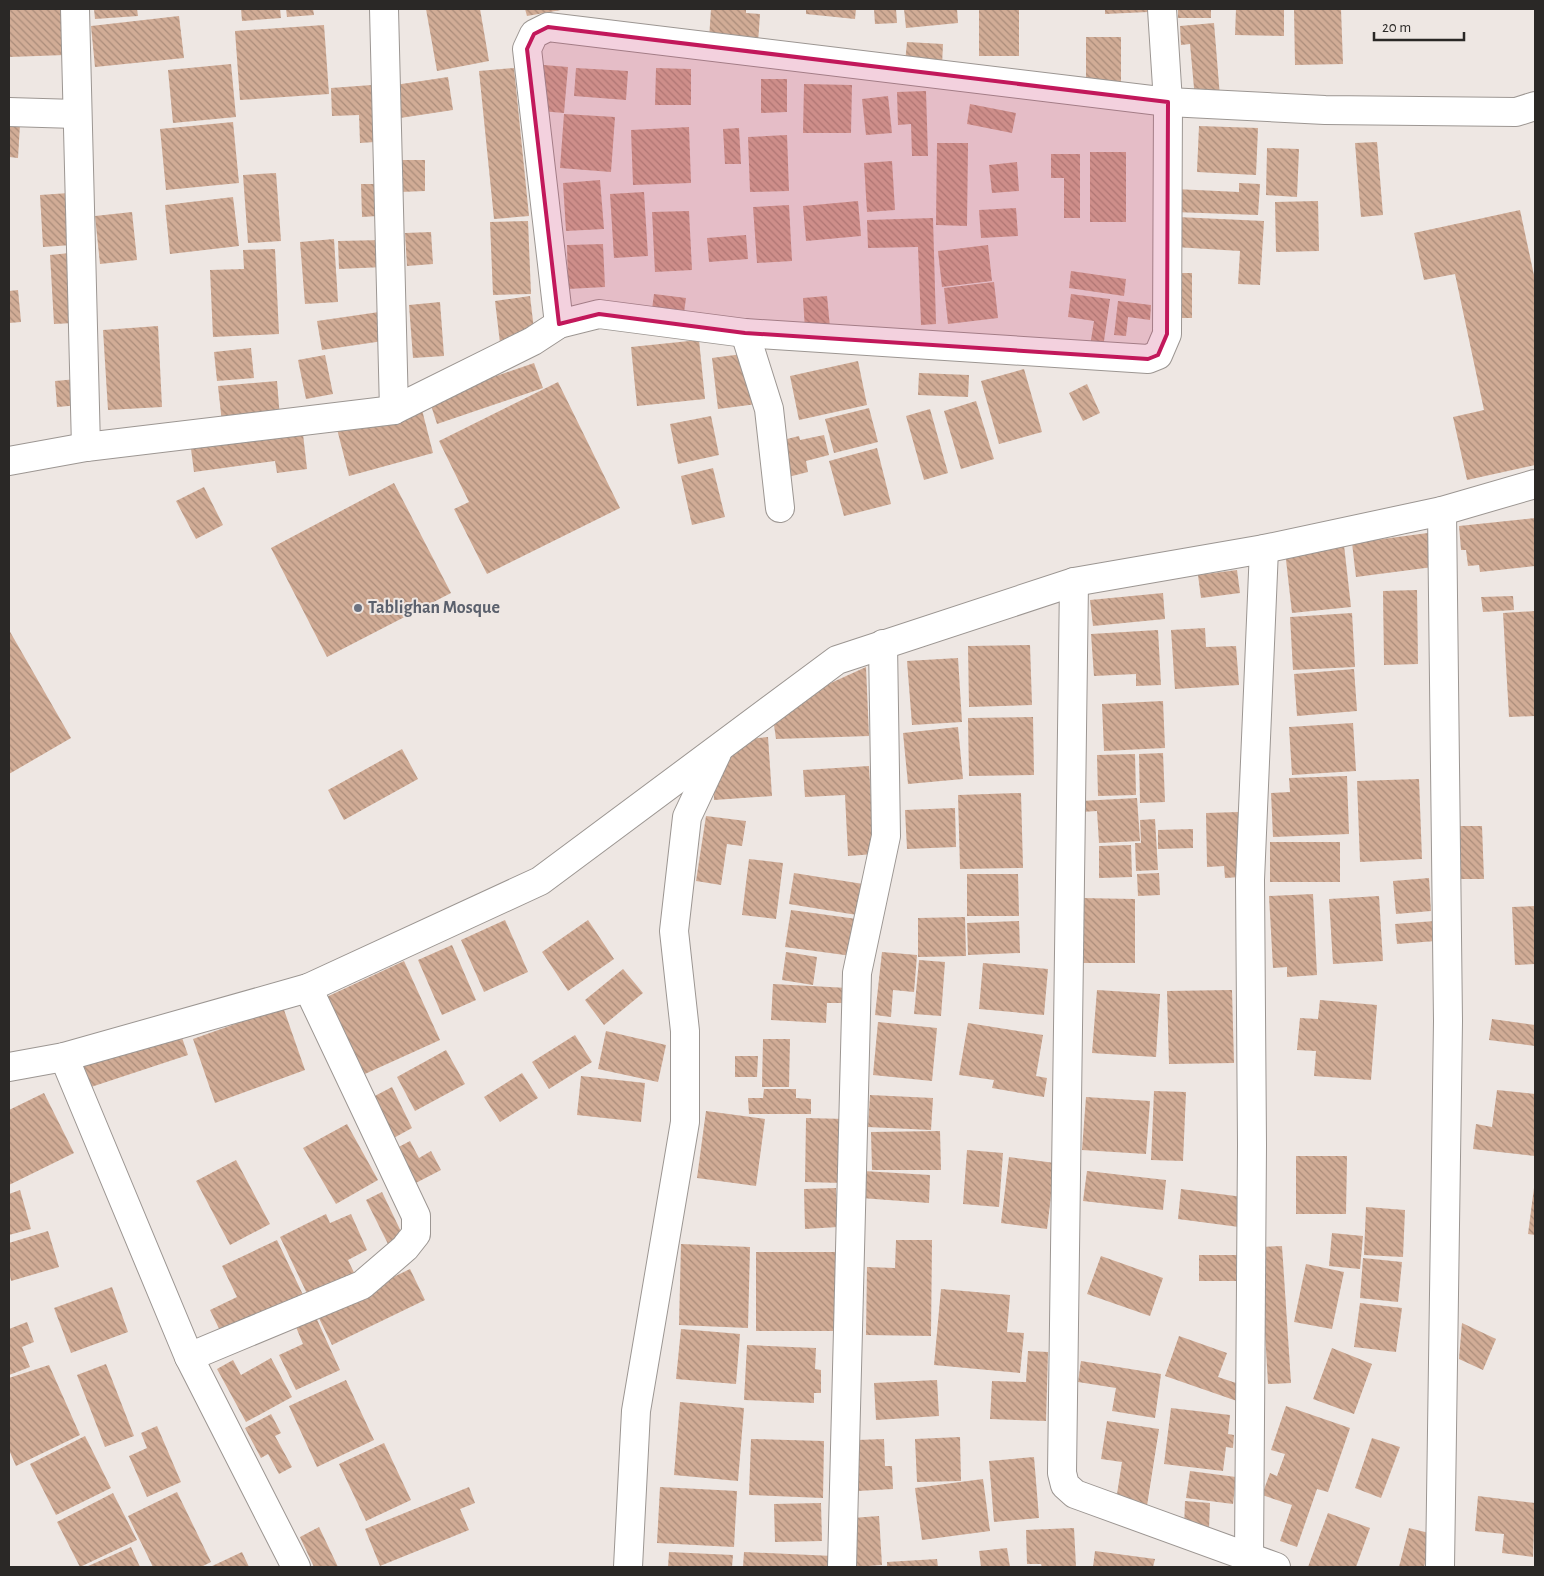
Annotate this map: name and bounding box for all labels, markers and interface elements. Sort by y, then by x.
scale bar [1374,10,1464,42]
text: 20 m [1382,20,1411,35]
place label: Tablighan Mosque [368,599,500,617]
marker: Tablighan Mosque [352,602,364,614]

